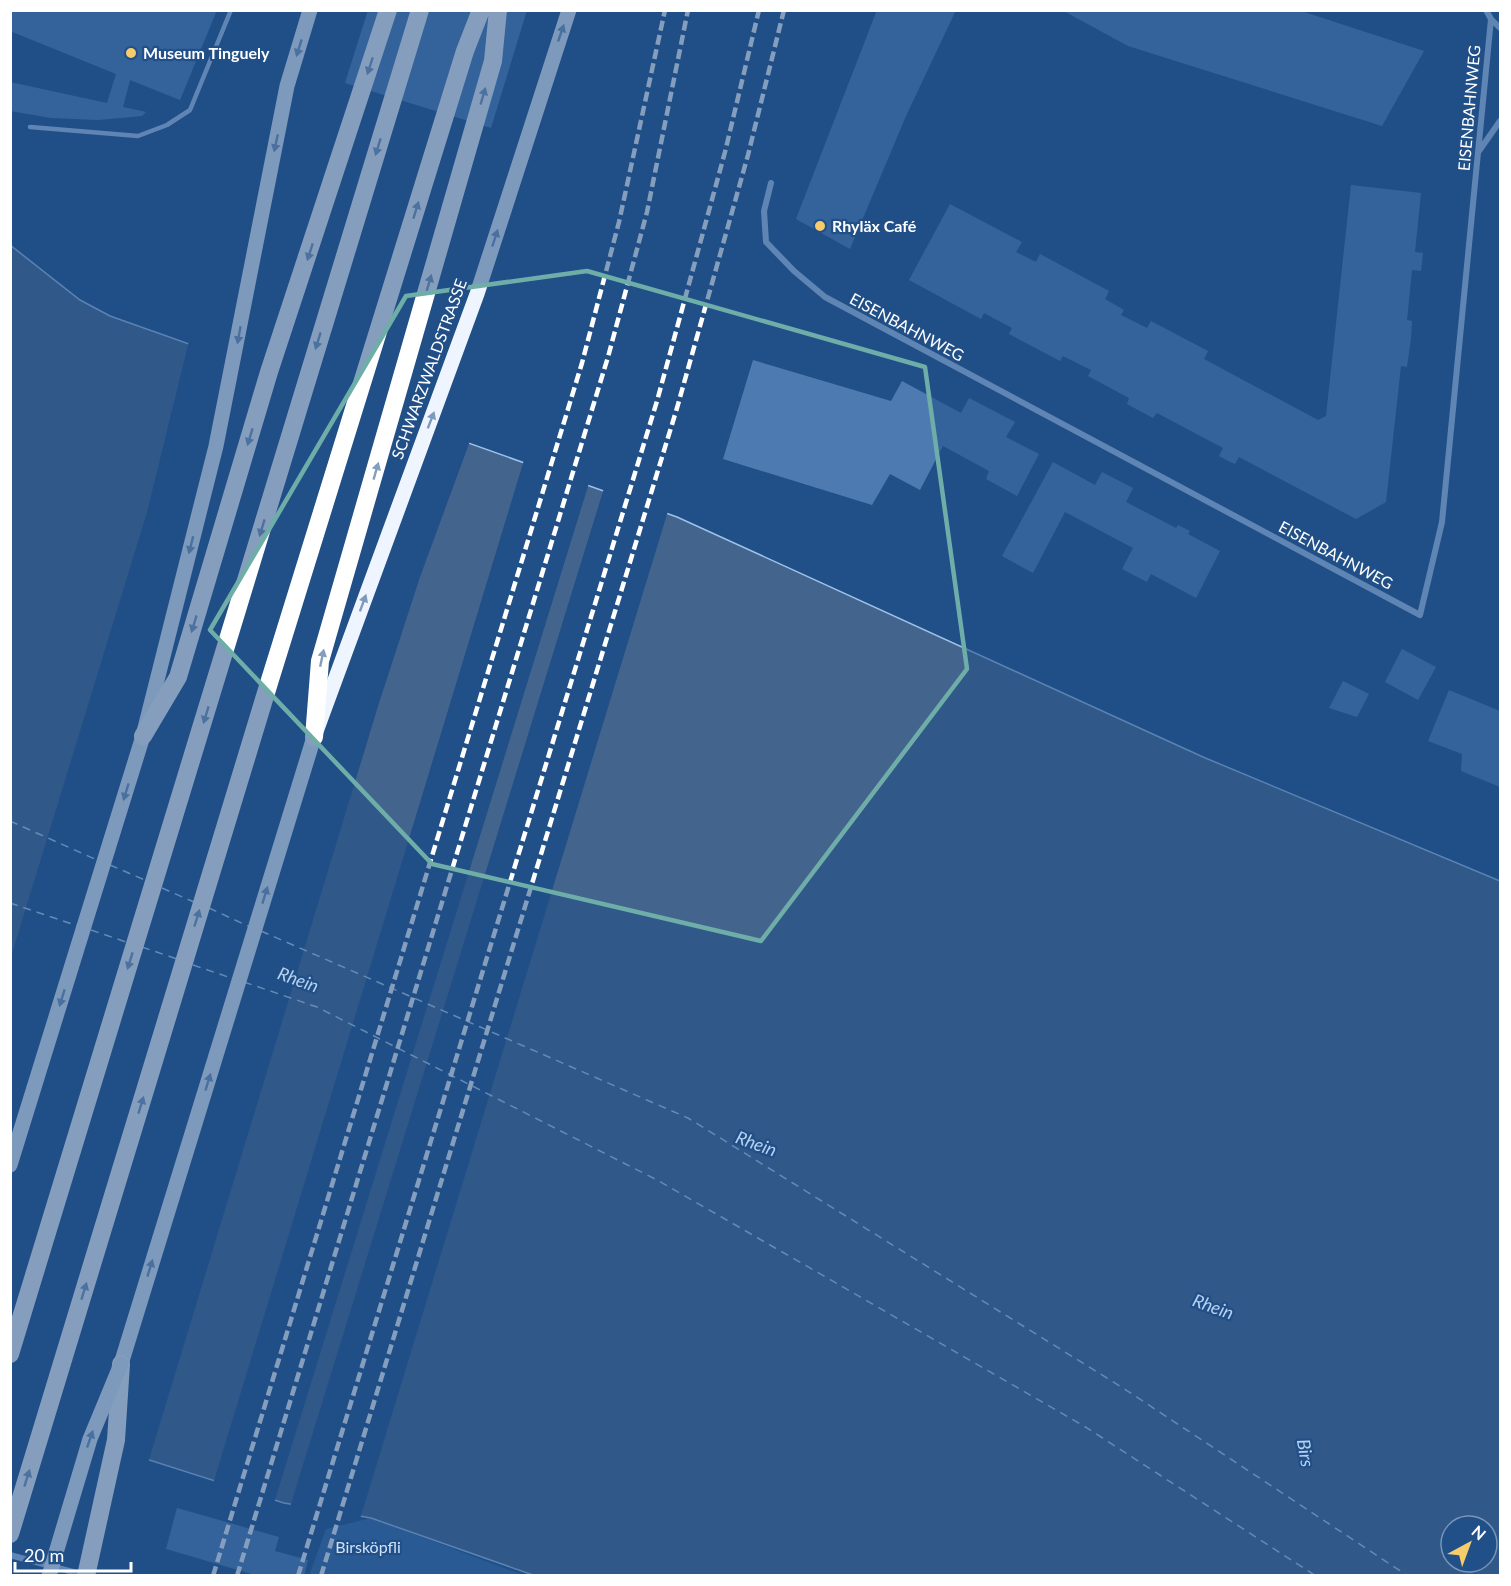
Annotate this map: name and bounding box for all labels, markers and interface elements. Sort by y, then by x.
one-way arrow [557,24,566,42]
one-way arrow [294,39,303,57]
place label: Museum Tinguely [143,43,270,62]
street label: EISENBAHNWEG [1454,44,1483,172]
marker: Museum Tinguely [124,46,138,60]
one-way arrow [365,57,374,75]
one-way arrow [479,87,488,105]
one-way arrow [270,134,280,153]
one-way arrow [373,138,382,156]
one-way arrow [412,201,421,219]
place label: Rhyläx Café [832,216,917,235]
marker: Rhyläx Café [813,219,827,233]
one-way arrow [491,229,500,247]
one-way arrow [305,243,314,261]
one-way arrow [425,274,434,292]
street label: SCHWARZWALDSTRASSE [387,276,470,462]
street label: EISENBAHNWEG [847,288,968,365]
one-way arrow [234,325,243,344]
one-way arrow [313,332,322,350]
one-way arrow [426,411,436,429]
one-way arrow [245,428,254,446]
one-way arrow [371,462,381,480]
street label: EISENBAHNWEG [1276,516,1397,593]
one-way arrow [257,519,266,537]
one-way arrow [186,536,196,555]
one-way arrow [358,594,368,612]
one-way arrow [189,615,198,633]
one-way arrow [317,649,327,667]
one-way arrow [201,706,210,724]
one-way arrow [121,783,130,801]
one-way arrow [261,886,270,904]
one-way arrow [193,909,202,927]
one-way arrow [125,952,134,970]
water label: Rhein [275,962,322,997]
one-way arrow [57,989,66,1007]
one-way arrow [204,1072,213,1090]
one-way arrow [137,1096,146,1114]
water label: Rhein [733,1126,780,1161]
one-way arrow [146,1259,155,1277]
one-way arrow [80,1282,89,1300]
water label: Rhein [1190,1289,1237,1324]
one-way arrow [86,1430,96,1448]
water label: Birs [1293,1437,1319,1469]
one-way arrow [23,1469,33,1487]
north arrow [1439,1514,1499,1574]
text: N [1468,1521,1490,1544]
scale bar [15,1535,130,1573]
park label: Birsköpfli [335,1537,401,1556]
text: 20 m [24,1544,64,1566]

